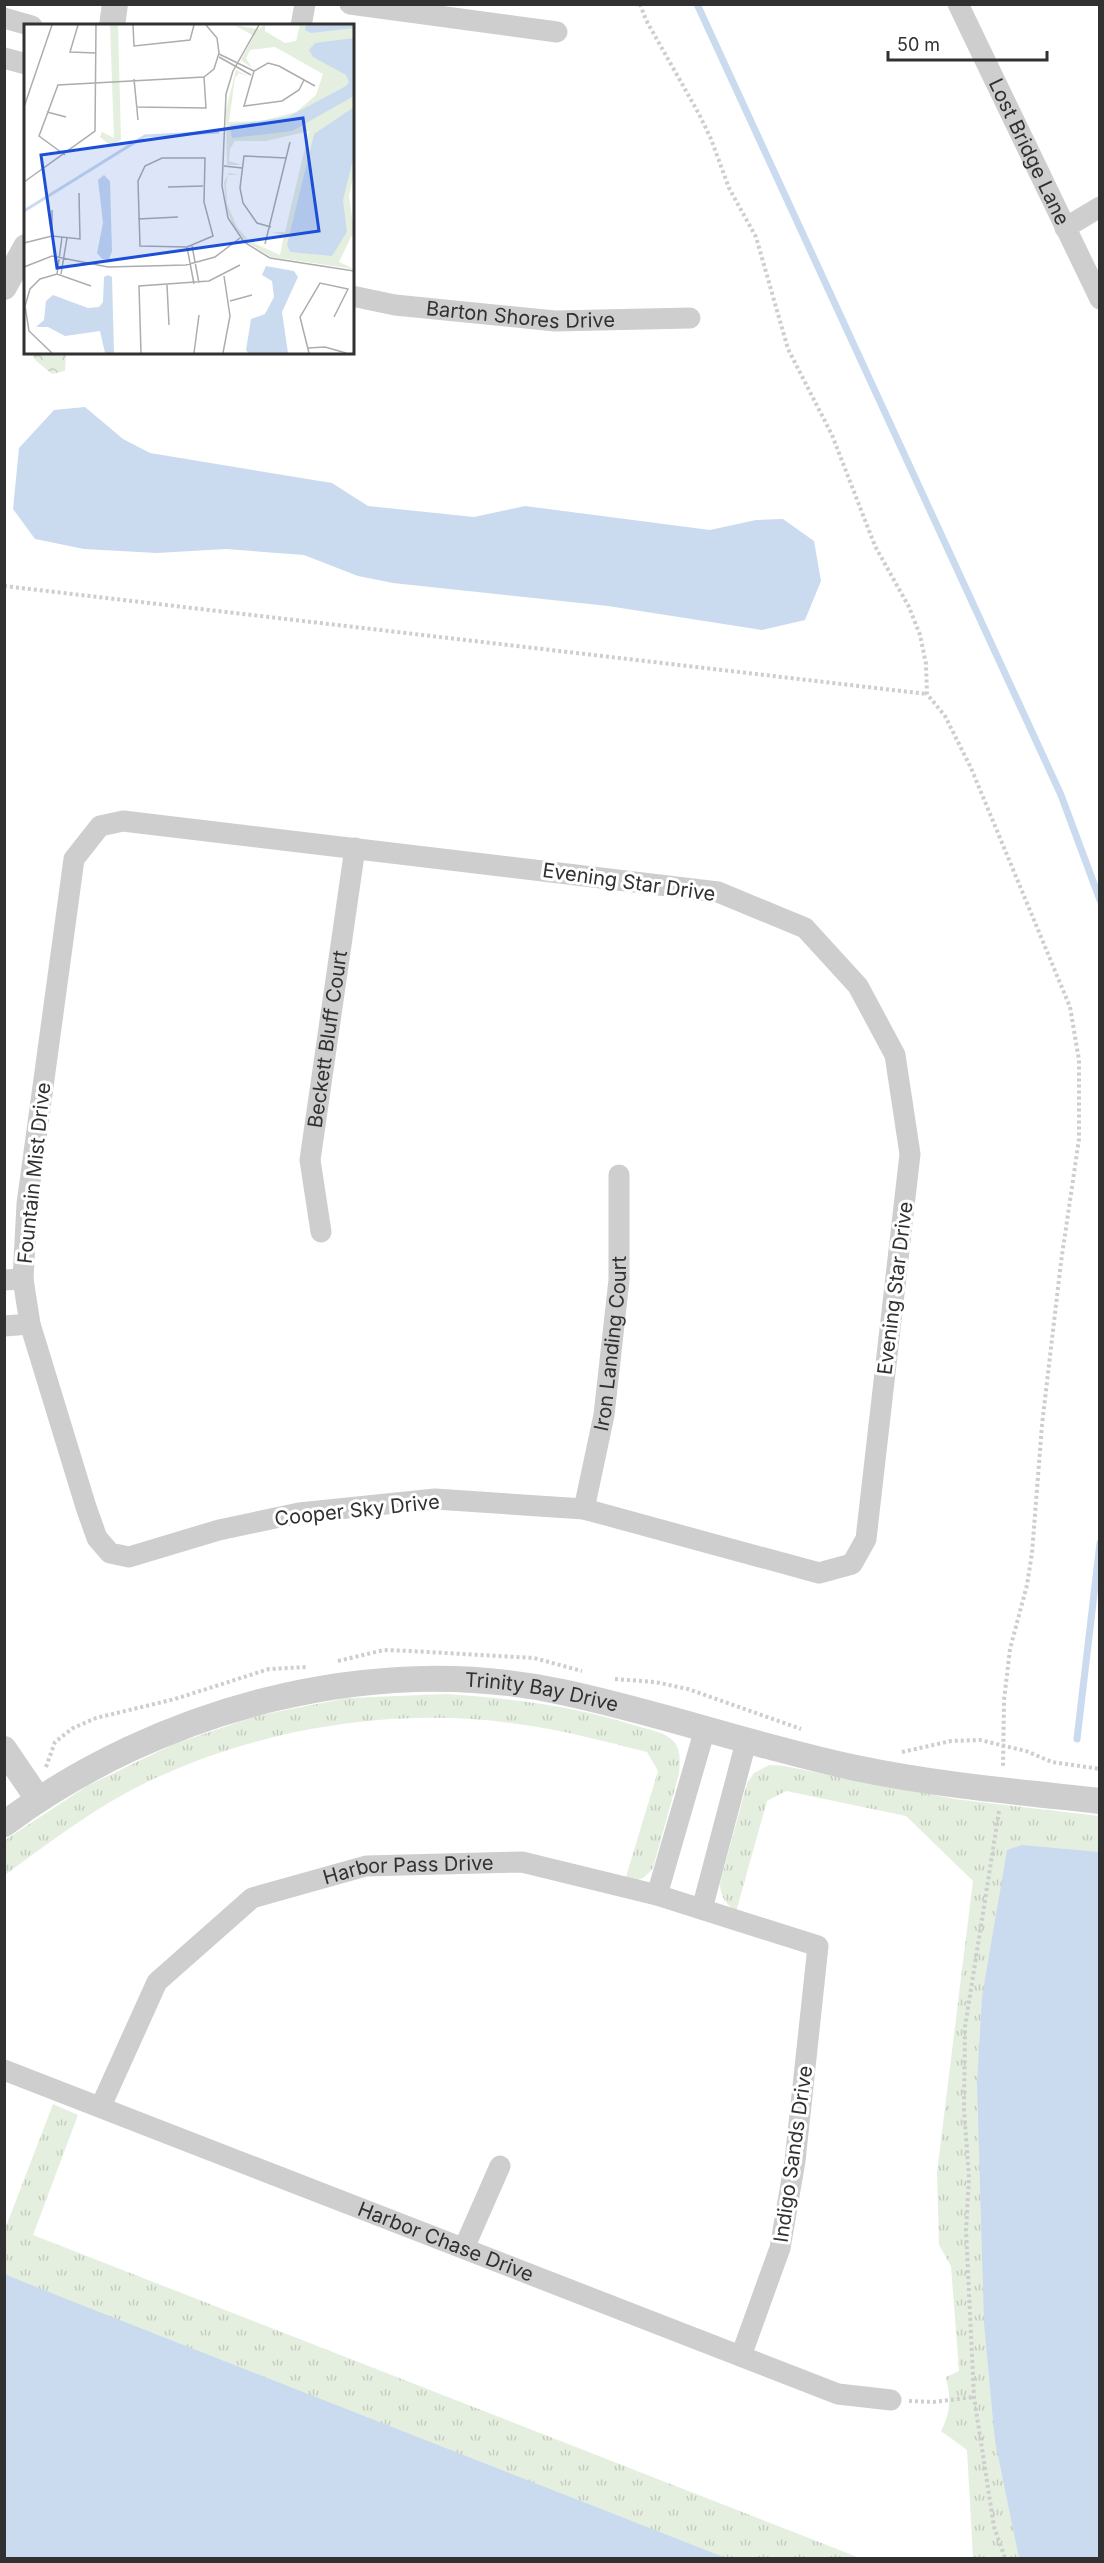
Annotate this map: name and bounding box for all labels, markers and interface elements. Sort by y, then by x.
inset map [24,24,354,354]
scale bar [888,24,1047,62]
text: 50 m [897,34,940,55]
street label: Lost Bridge Lane [984,75,1075,229]
street label: Barton Shores Drive [425,296,615,333]
street label: Evening Star Drive [541,858,717,906]
street label: Beckett Bluff Court [303,948,352,1129]
street label: Fountain Mist Drive [13,1081,55,1265]
street label: Evening Star Drive [872,1200,918,1376]
street label: Iron Landing Court [589,1255,631,1433]
street label: Cooper Sky Drive [273,1489,441,1531]
street label: Trinity Bay Drive [464,1668,621,1717]
street label: Harbor Pass Drive [320,1851,494,1889]
street label: Indigo Sands Drive [769,2064,817,2244]
street label: Harbor Chase Drive [355,2197,537,2287]

